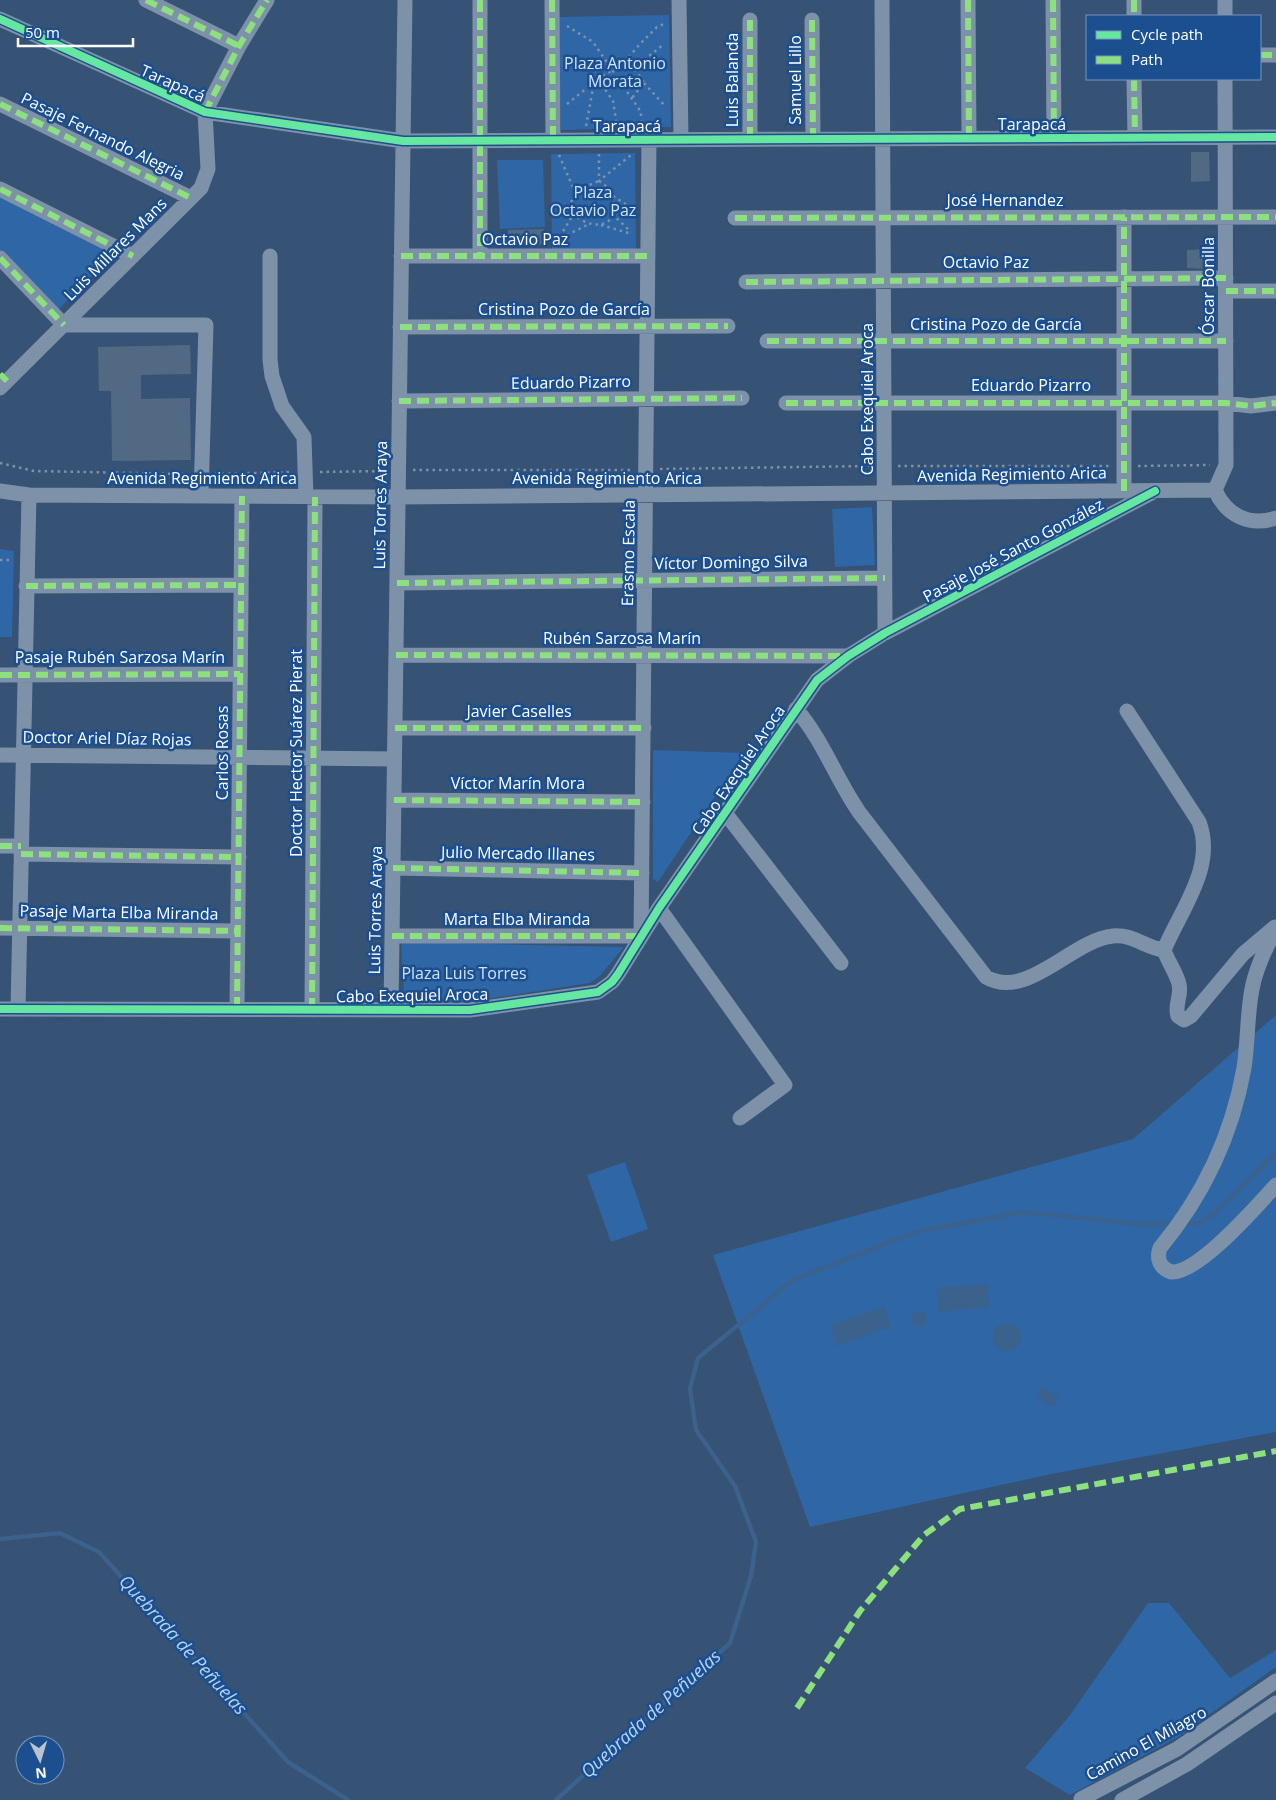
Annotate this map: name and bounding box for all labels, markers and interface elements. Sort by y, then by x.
scale bar [18,15,132,47]
legend [1086,15,1261,80]
text: 50 m [25,22,60,42]
text: Cycle path [1131,24,1203,44]
street label: Luis Balanda [721,33,743,127]
street label: Samuel Lillo [784,35,806,125]
text: Path [1131,49,1163,69]
park label: Plaza Antonio Morata [564,52,666,92]
street label: Tarapacá [137,59,209,107]
street label: Pasaje Fernando Alegria [18,87,188,185]
street label: Tarapacá [998,113,1066,135]
street label: Tarapacá [593,115,661,137]
park label: Plaza Octavio Paz [550,181,636,221]
street label: José Hernandez [945,189,1063,211]
street label: Luis Millares Mans [59,193,171,305]
street label: Octavio Paz [482,228,568,250]
street label: Óscar Bonilla [1197,237,1219,335]
street label: Octavio Paz [943,251,1029,273]
street label: Cristina Pozo de García [478,298,650,320]
street label: Cristina Pozo de García [910,313,1082,335]
street label: Cabo Exequiel Aroca [856,323,878,475]
street label: Eduardo Pizarro [511,370,631,394]
street label: Eduardo Pizarro [971,374,1091,396]
street label: Luis Torres Araya [368,440,392,570]
street label: Avenida Regimiento Arica [917,461,1107,487]
street label: Avenida Regimiento Arica [107,467,297,489]
street label: Avenida Regimiento Arica [512,467,702,489]
street label: Pasaje José Santo González [919,493,1107,607]
street label: Erasmo Escala [616,500,640,606]
street label: Víctor Domingo Silva [654,550,808,574]
street label: Rubén Sarzosa Marín [543,627,701,649]
street label: Pasaje Rubén Sarzosa Marín [15,646,225,668]
street label: Doctor Hector Suárez Pierat [285,649,307,857]
street label: Javier Caselles [464,700,572,722]
street label: Cabo Exequiel Aroca [686,701,790,839]
street label: Carlos Rosas [211,706,233,800]
street label: Doctor Ariel Díaz Rojas [22,726,192,750]
street label: Víctor Marín Mora [451,772,585,794]
street label: Julio Mercado Illanes [439,841,595,865]
street label: Luis Torres Araya [363,845,387,975]
street label: Pasaje Marta Elba Miranda [19,899,219,925]
street label: Marta Elba Miranda [444,908,590,930]
park label: Plaza Luis Torres [401,962,527,984]
street label: Cabo Exequiel Aroca [336,983,488,1007]
water label: Quebrada de Peñuelas [114,1569,253,1720]
water label: Quebrada de Peñuelas [575,1644,726,1783]
street label: Camino El Milagro [1082,1701,1210,1785]
north arrow [15,1735,65,1785]
text: N [35,1763,48,1783]

